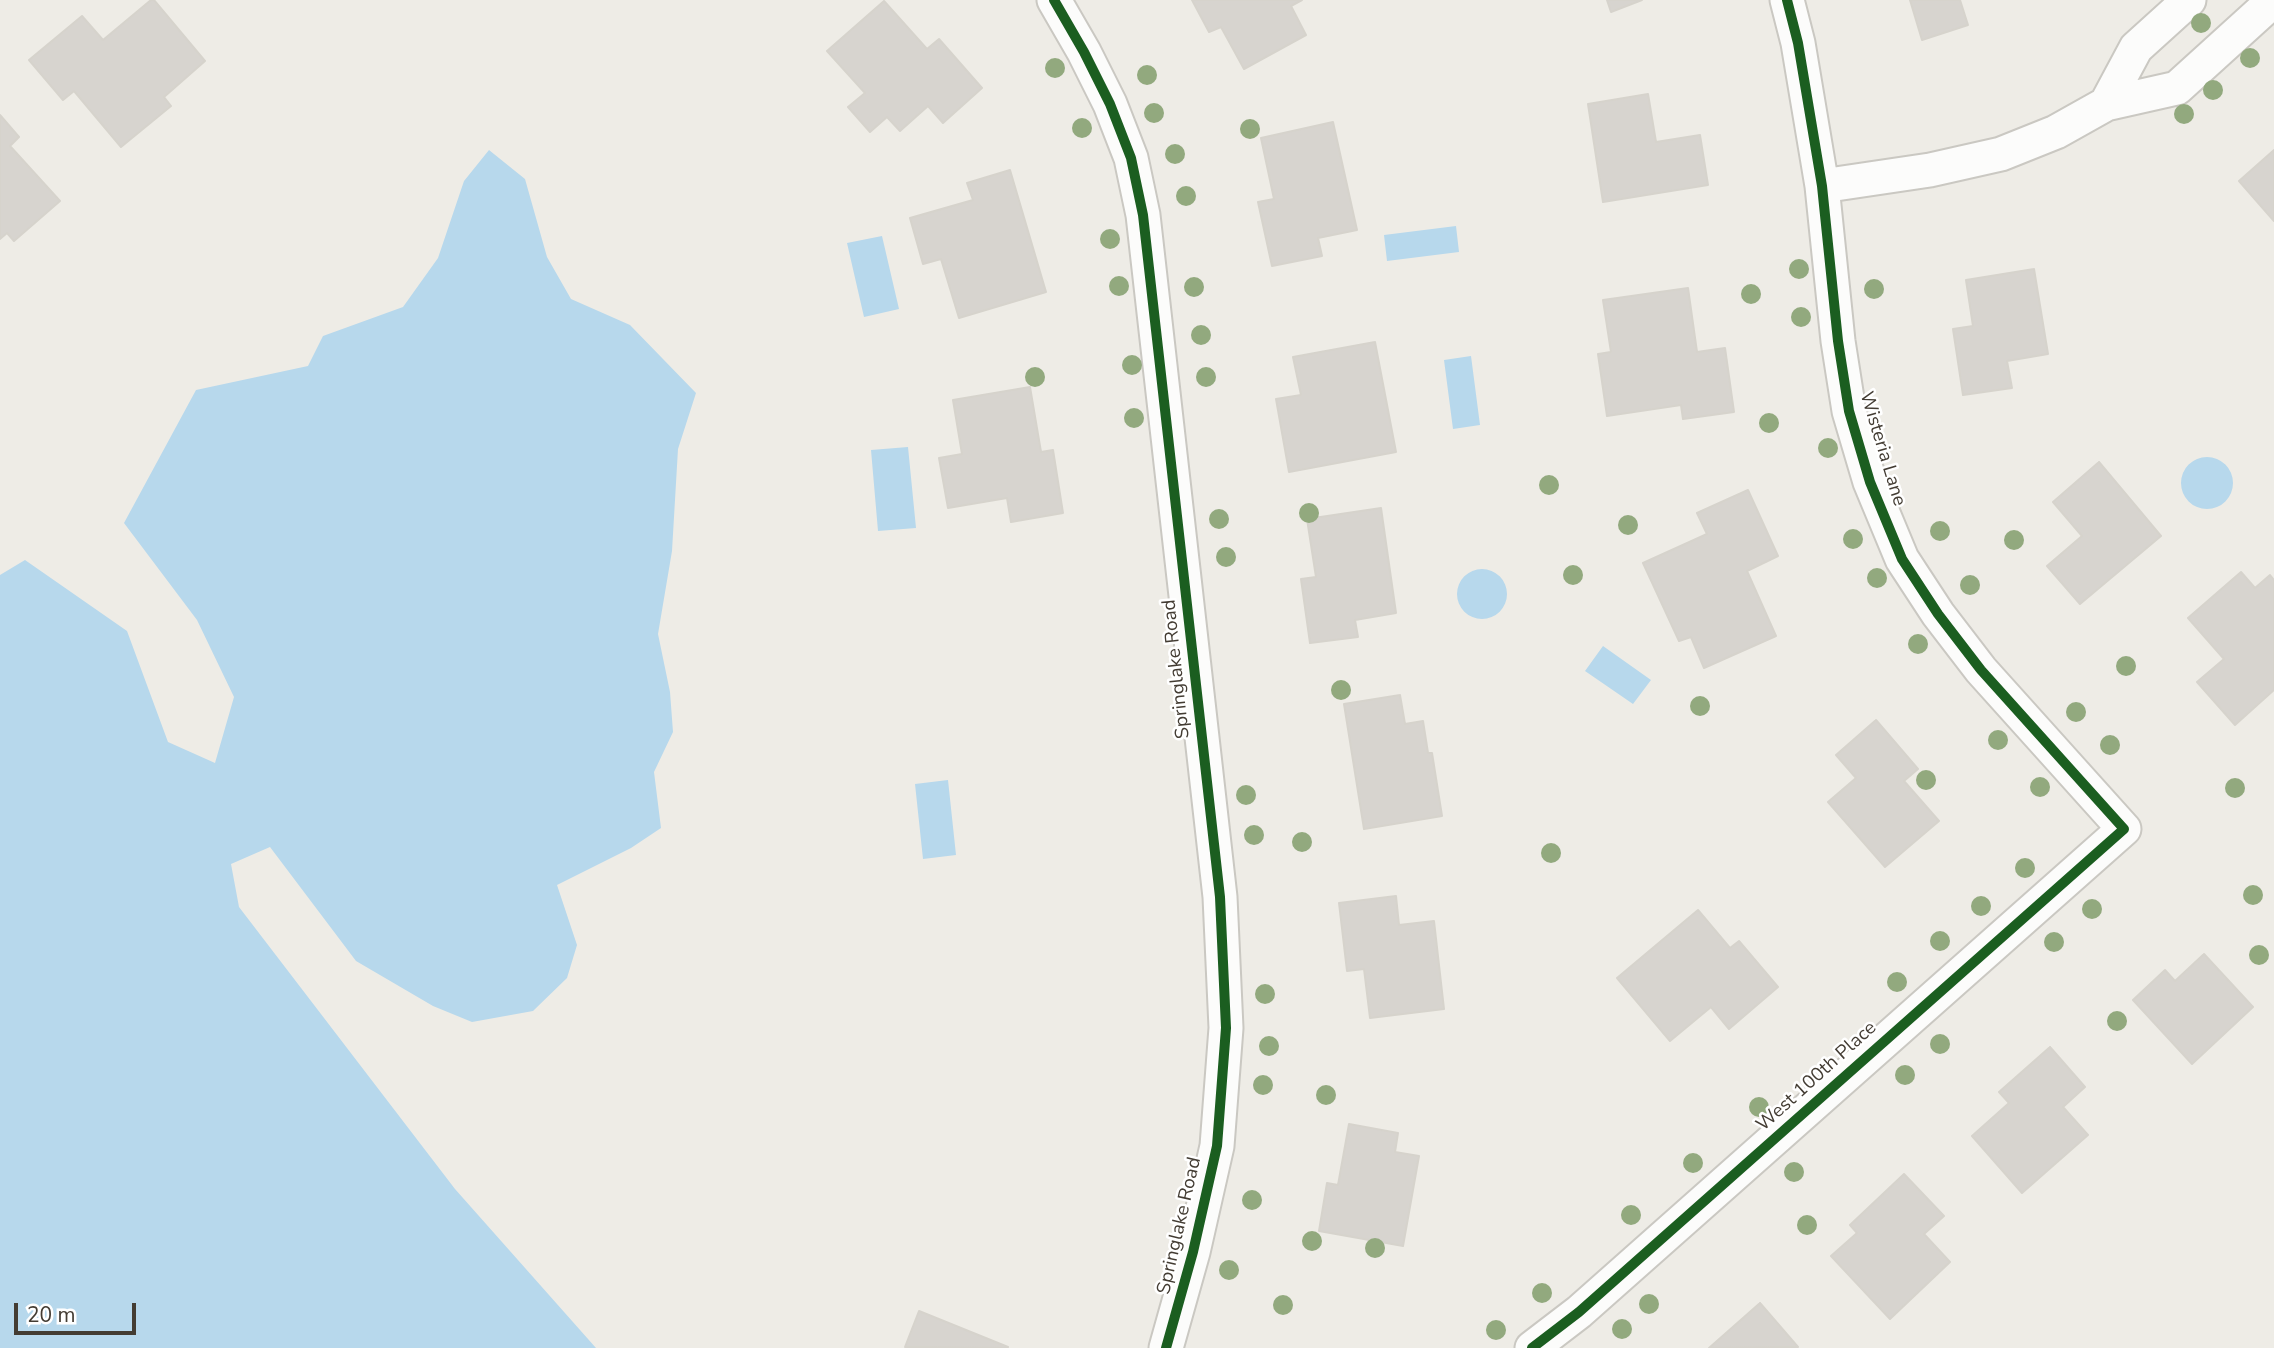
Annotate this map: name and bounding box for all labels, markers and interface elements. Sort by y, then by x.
street label: Wisteria Lane [1854,389,1910,509]
street label: Springlake Road [1158,598,1196,740]
street label: West 100th Place [1752,1017,1882,1137]
street label: Springlake Road [1153,1155,1207,1297]
scale bar [18,1288,140,1332]
text: 20 m [27,1301,76,1329]

